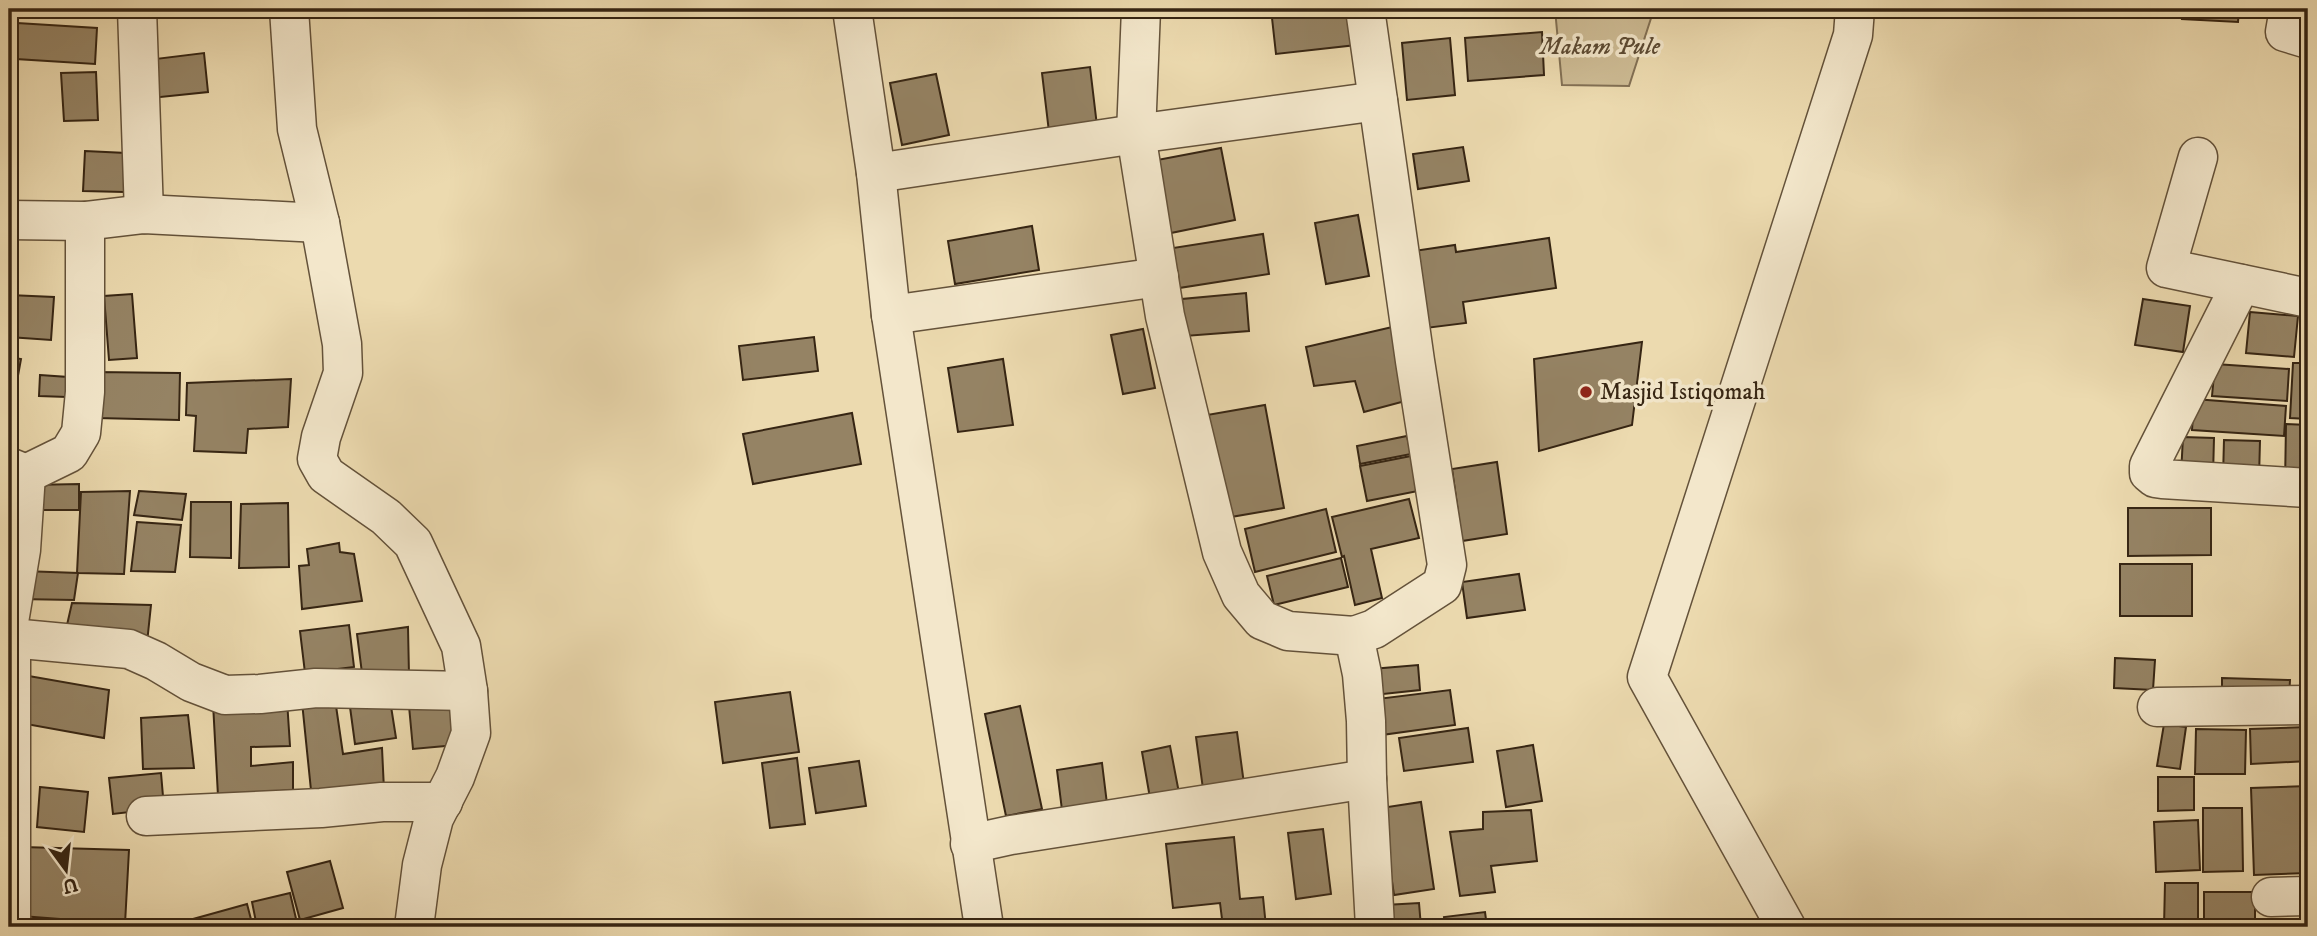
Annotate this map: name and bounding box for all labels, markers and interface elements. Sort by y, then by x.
park label: Makam Pule [1538,32,1661,62]
place label: Masjid Istiqomah [1600,377,1766,407]
marker: Masjid Istiqomah [1578,384,1594,400]
north arrow [32,834,102,904]
text: U [60,872,80,898]

